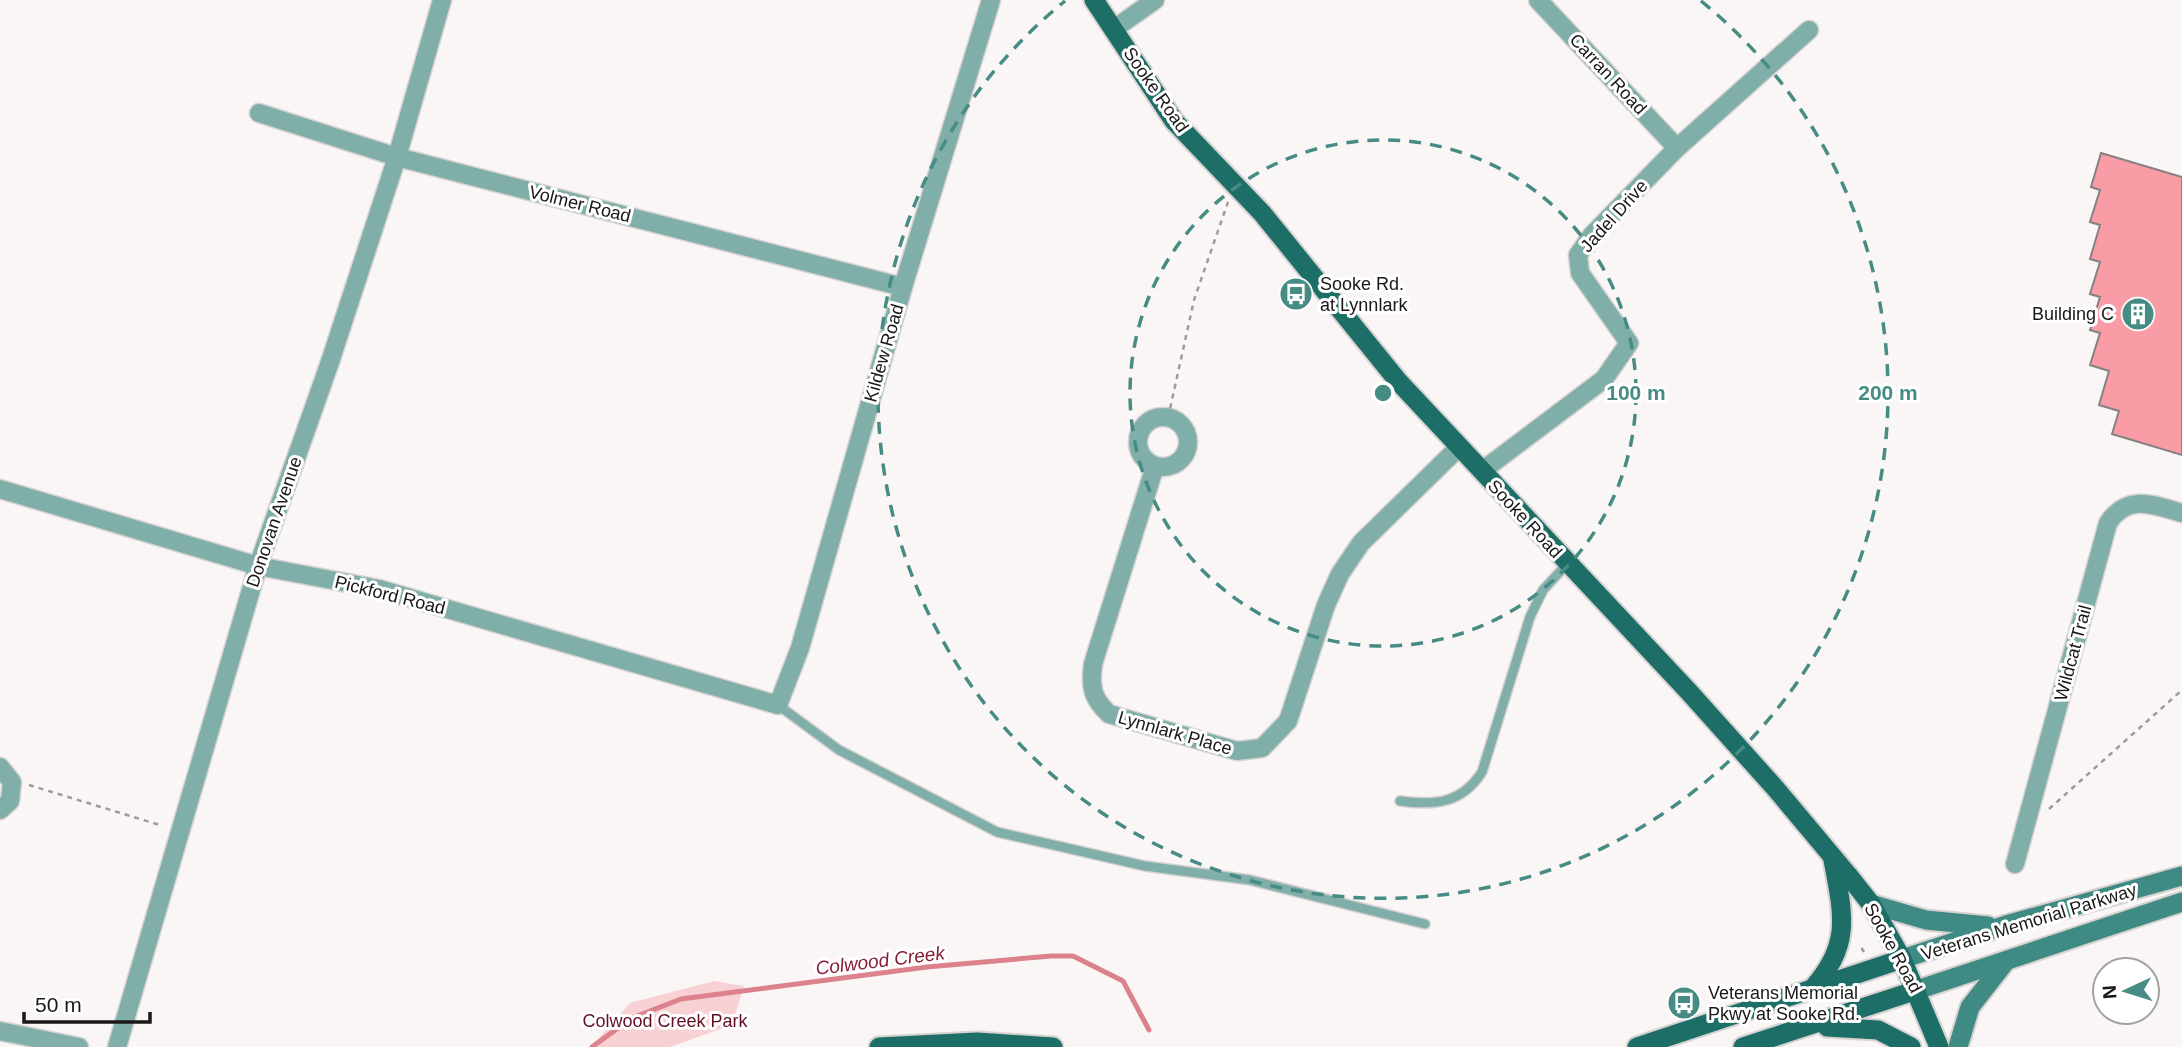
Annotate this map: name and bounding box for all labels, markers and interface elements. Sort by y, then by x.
street label: Carran Road [1566,29,1650,119]
street label: Sooke Road [1119,44,1193,136]
street label: Jadel Drive [1576,176,1652,256]
street label: Volmer Road [527,182,633,226]
place label: Sooke Rd. at Lynnlark [1320,274,1408,315]
bus stop icon: Sooke Rd. at Lynnlark [1277,275,1315,313]
building icon: Building C [2119,295,2157,333]
street label: Kildew Road [860,302,908,404]
place label: Building C [2032,304,2114,324]
centre of rings [1371,381,1395,405]
text: 100 m [1606,381,1666,404]
text: 200 m [1858,381,1918,404]
street label: Donovan Avenue [242,454,306,590]
street label: Sooke Road [1484,476,1566,562]
street label: Pickford Road [333,572,447,618]
street label: Wildcat Trail [2051,603,2095,703]
street label: Lynnlark Place [1116,707,1234,759]
street label: Veterans Memorial Parkway [1919,880,2139,964]
street label: Sooke Road [1860,900,1926,996]
water label: Colwood Creek [814,942,947,979]
north arrow [2091,956,2161,1026]
scale bar [24,981,150,1025]
place label: Veterans Memorial Pkwy at Sooke Rd. [1708,983,1860,1024]
bus stop icon: Veterans Memorial Pkwy at Sooke Rd. [1665,984,1703,1022]
text: N [2099,985,2120,1000]
text: 50 m [35,993,82,1016]
park label: Colwood Creek Park [582,1011,749,1031]

